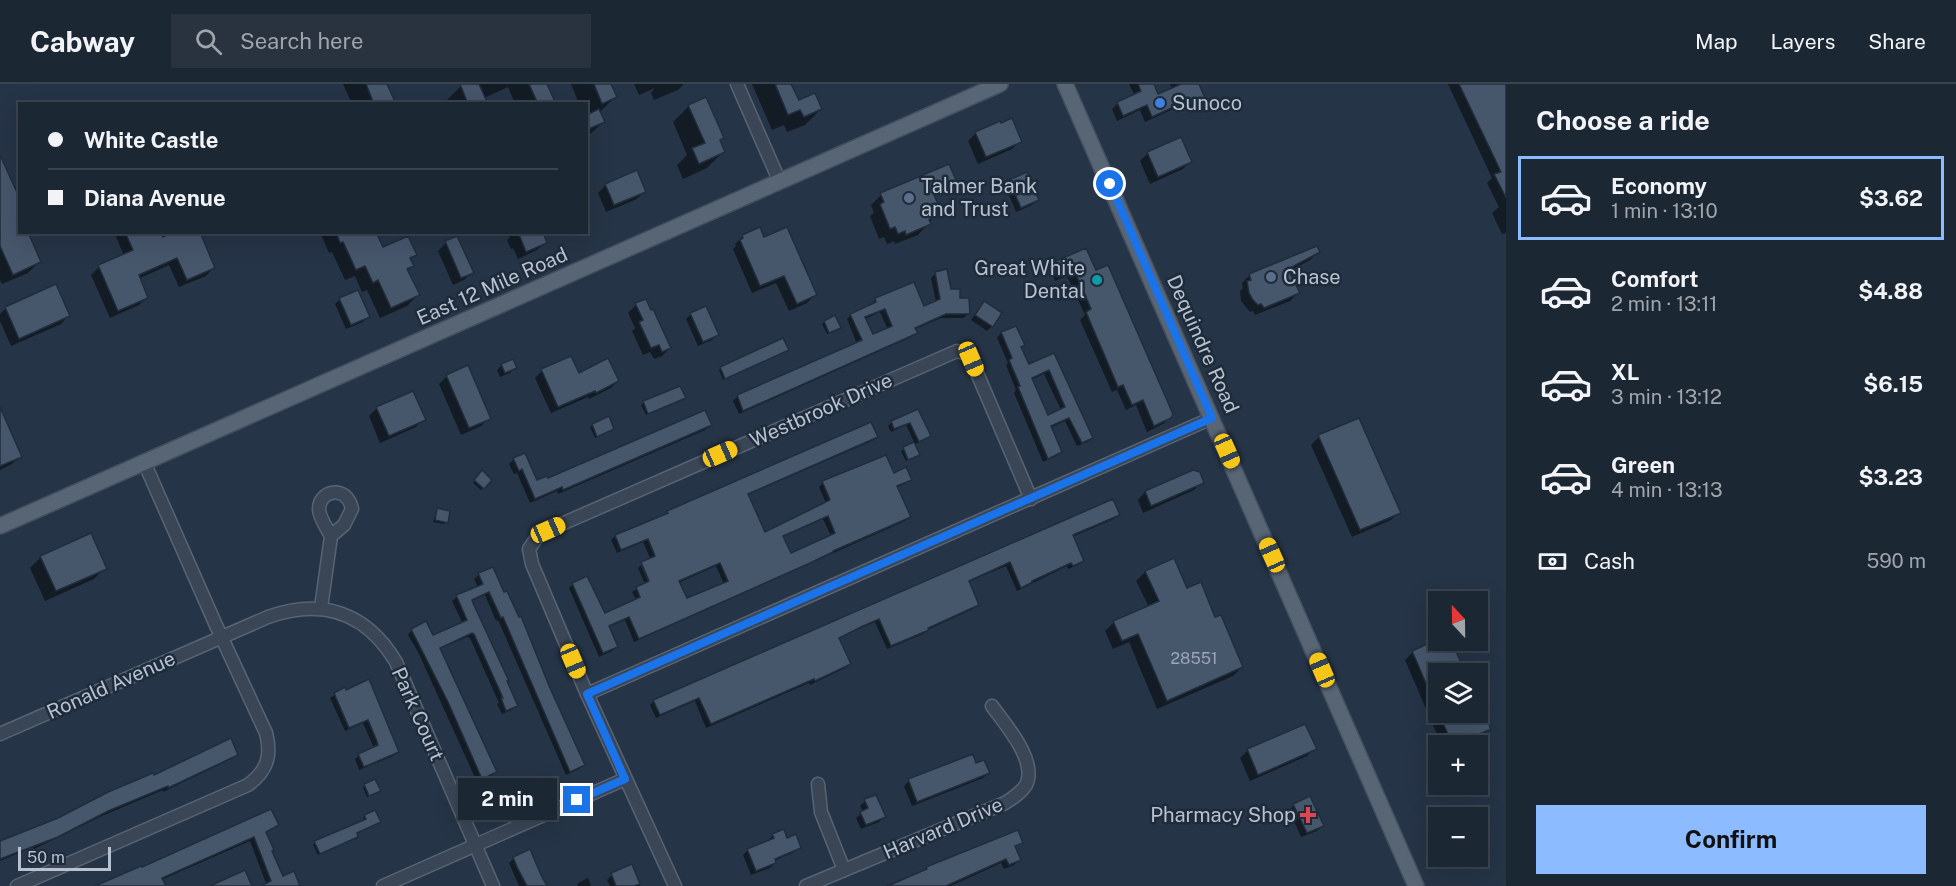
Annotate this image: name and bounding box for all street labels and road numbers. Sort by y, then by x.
street label: East 12 Mile Road [413,242,571,330]
street label: Dequindre Road [1162,271,1244,417]
street label: Westbrook Drive [746,368,896,452]
street label: Ronald Avenue [43,646,179,724]
street label: Park Court [387,664,449,764]
street label: Harvard Drive [880,792,1006,864]

